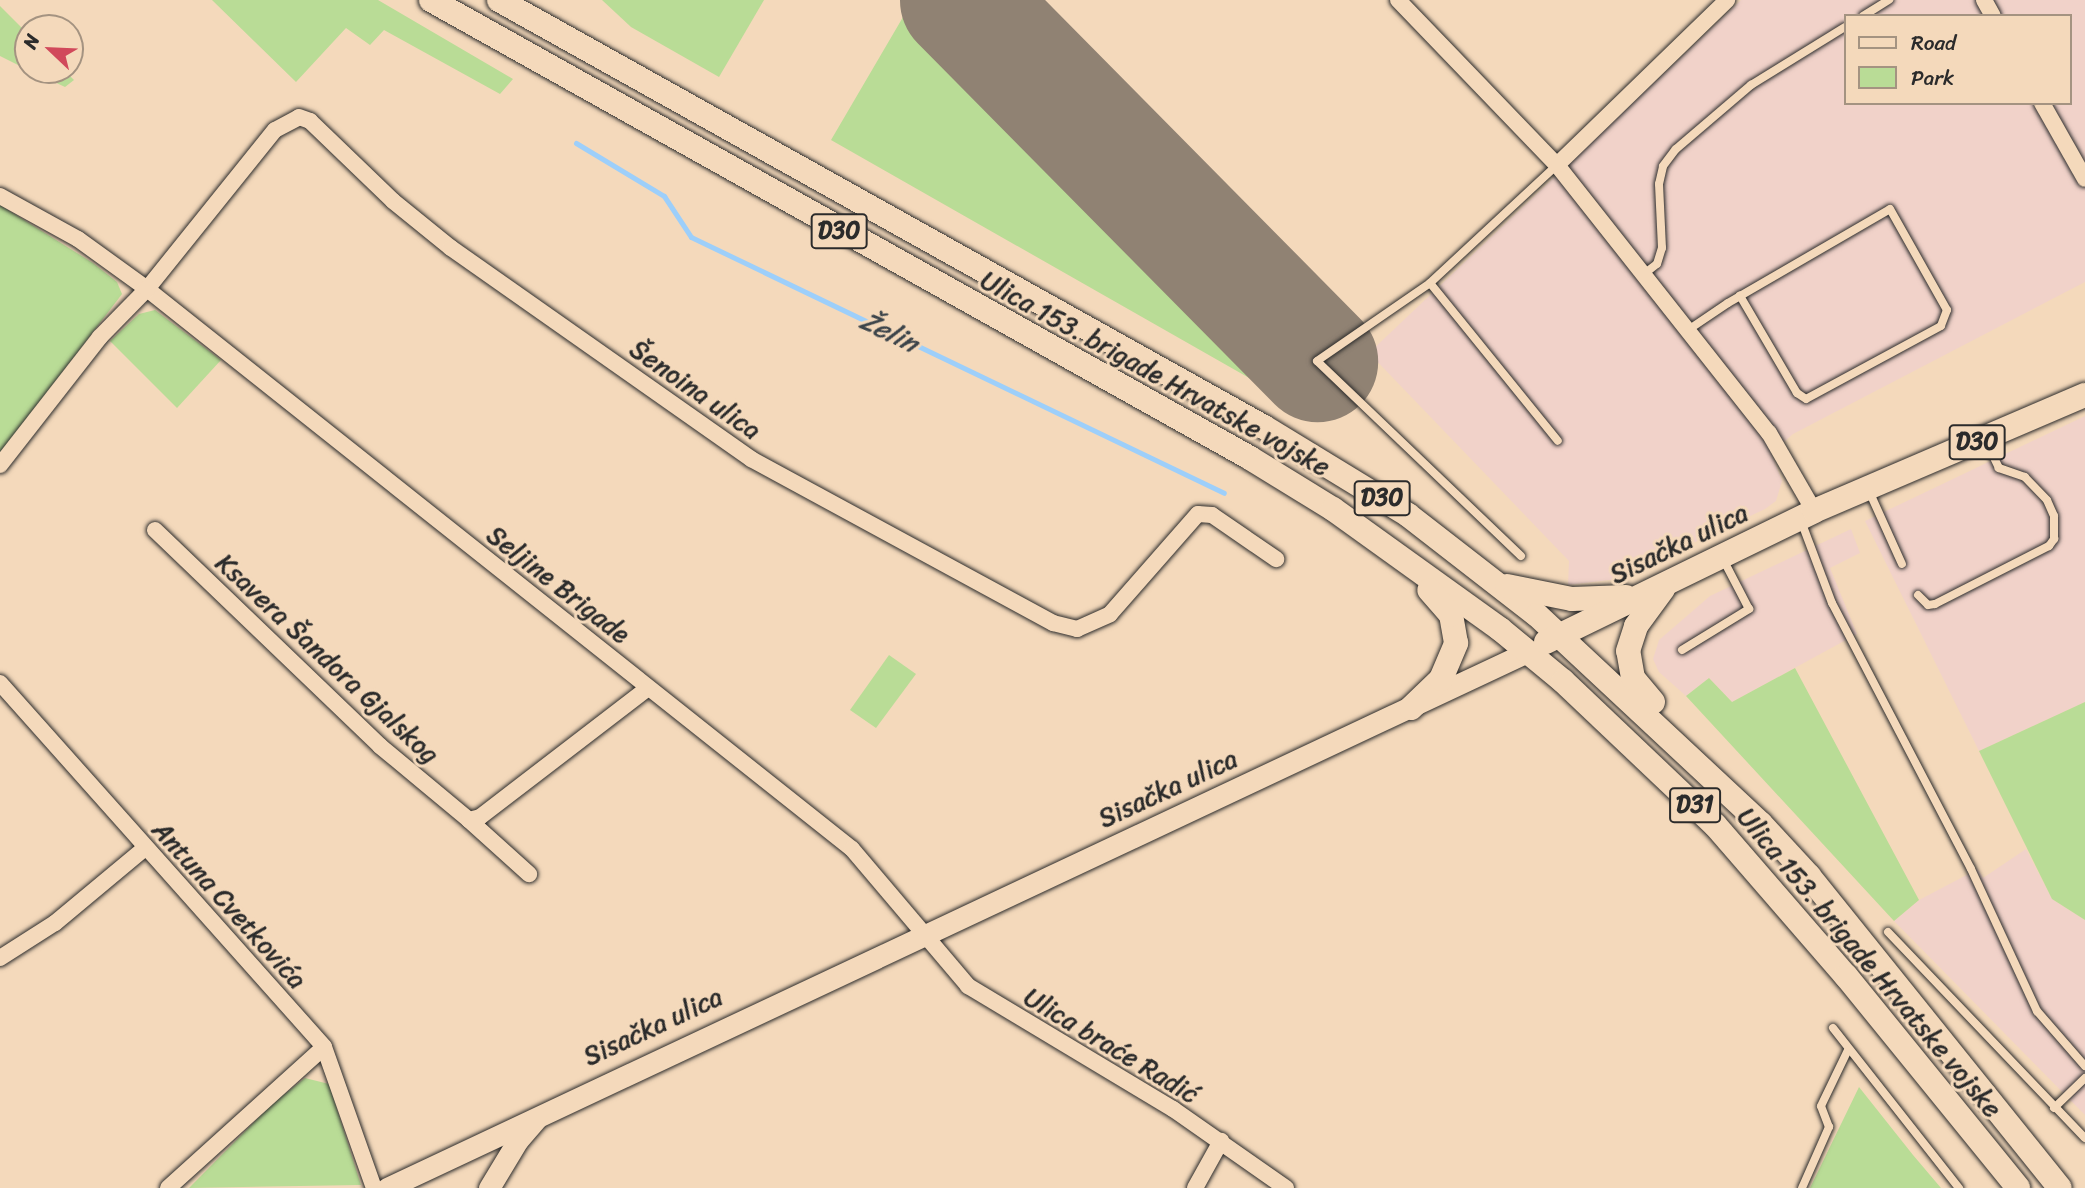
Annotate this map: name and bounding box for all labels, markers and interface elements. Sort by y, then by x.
north arrow [14,14,84,84]
legend [1843,14,2071,105]
text: Road [1911,24,1956,62]
text: N [13,29,49,54]
text: Park [1911,59,1954,97]
road number: D30 [809,210,869,252]
street label: Ulica 153. brigade Hrvatske vojske [975,265,1335,483]
water label: Želin [854,304,924,360]
street label: Šenoina ulica [624,333,766,447]
road number: D30 [1947,422,2007,462]
road number: D30 [1352,477,1412,518]
street label: Sisačka ulica [1605,497,1753,591]
street label: Seljine Brigade [480,520,636,650]
street label: Ksavera Šandora Gjalskog [209,548,445,770]
street label: Sisačka ulica [1094,743,1242,835]
road number: D31 [1669,784,1721,826]
street label: Ulica 153. brigade Hrvatske vojske [1730,802,2008,1124]
street label: Antuna Cvetkovića [145,814,313,996]
street label: Sisačka ulica [579,981,727,1073]
street label: Ulica braće Radić [1018,982,1204,1110]

